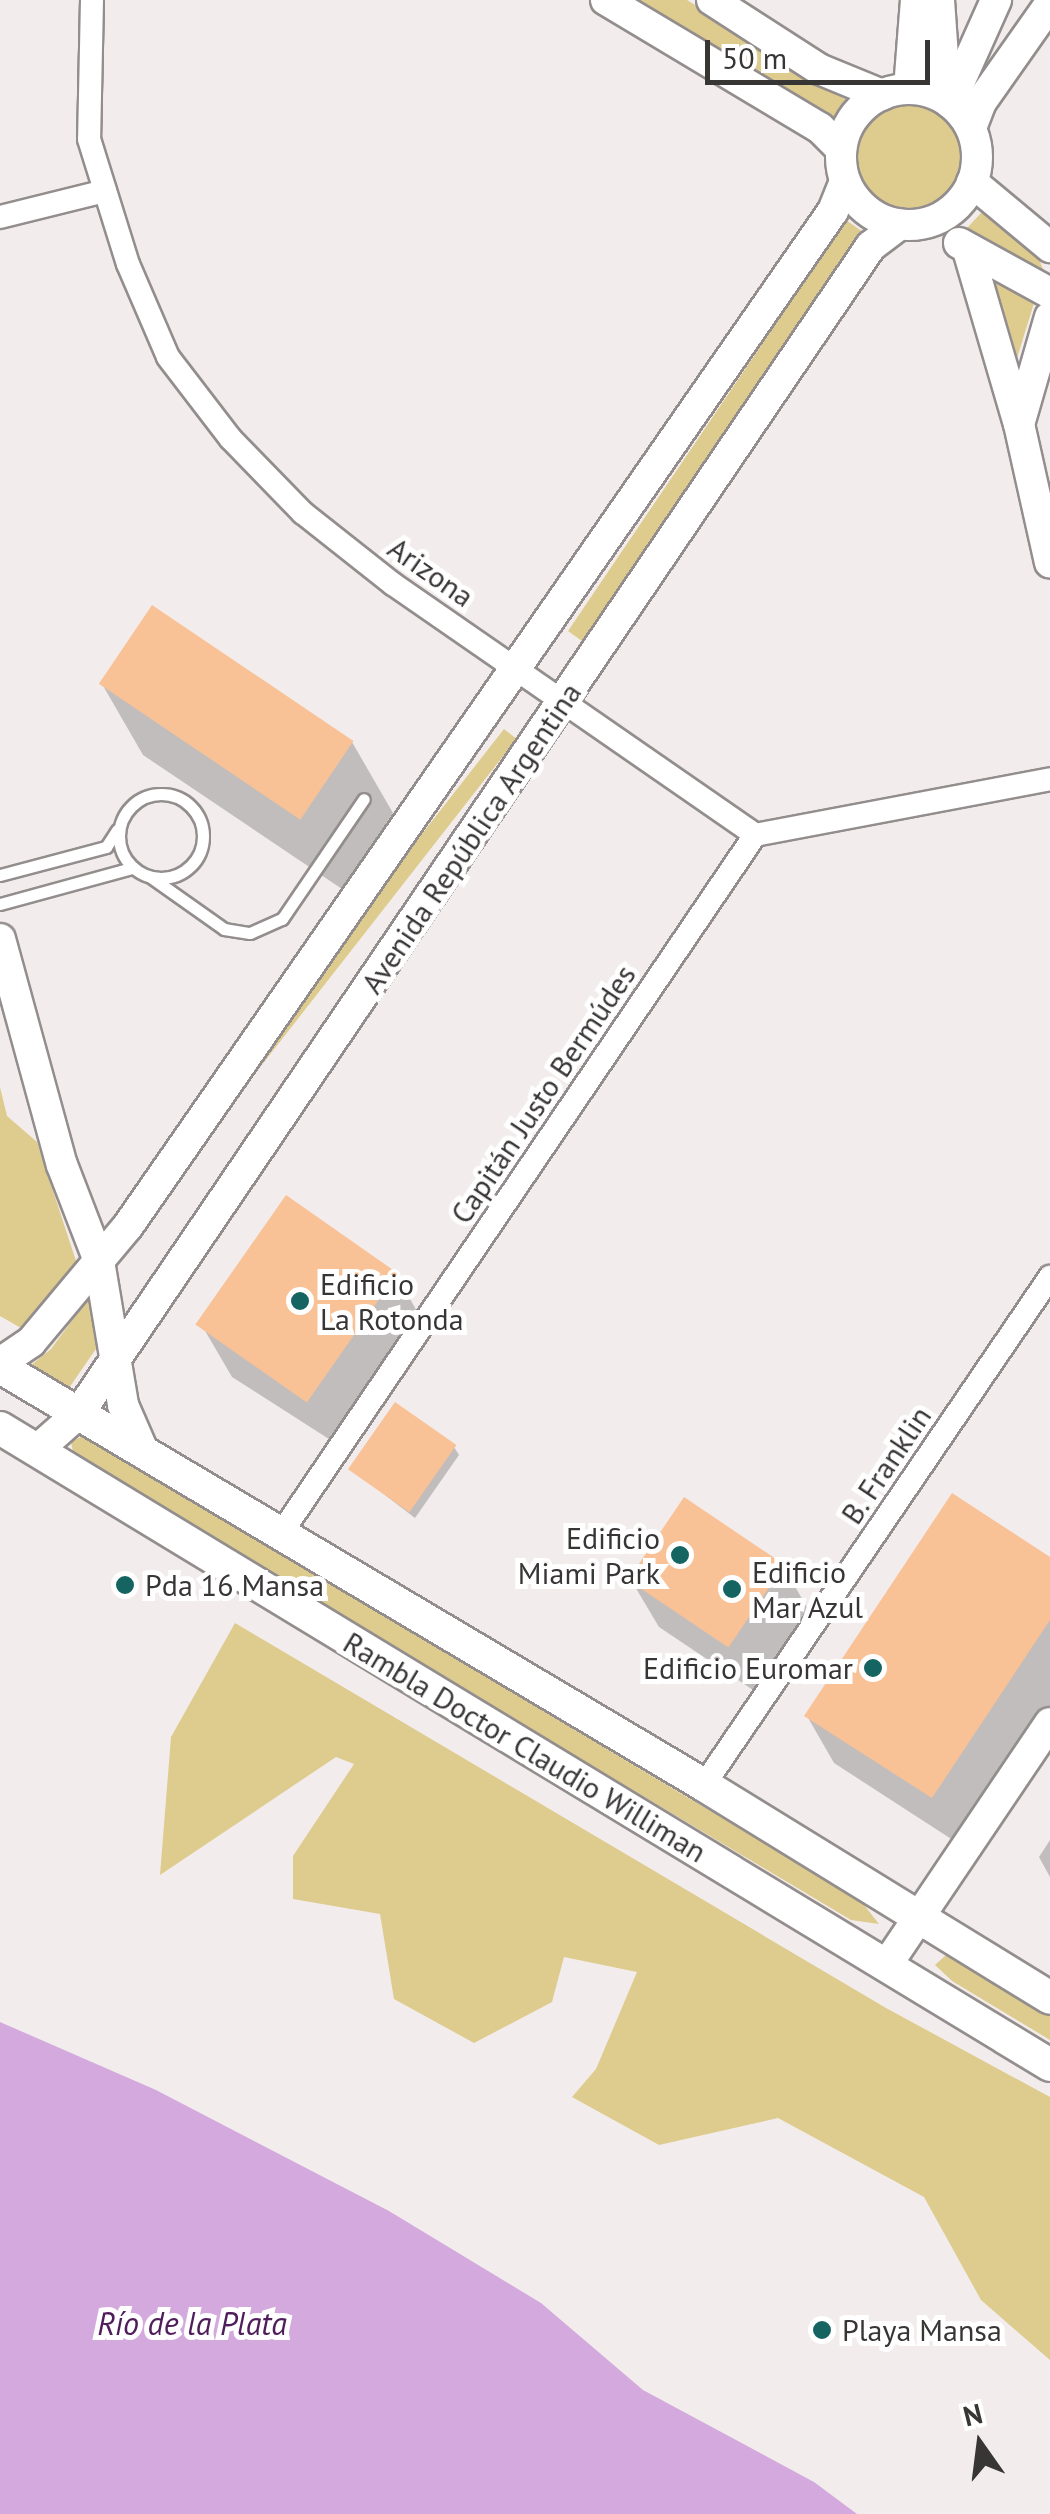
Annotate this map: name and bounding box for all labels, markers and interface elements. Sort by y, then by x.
scale bar [710,20,935,82]
text: 50 m [722,38,787,77]
street label: Arizona [381,530,481,614]
street label: Avenida República Argentina [353,675,589,1001]
street label: Capitán Justo Bermúdes [443,958,643,1230]
place label: Edificio La Rotonda [320,1266,464,1336]
marker: Edificio La Rotonda [289,1290,311,1312]
street label: B. Franklin [833,1398,939,1532]
place label: Edificio Miami Park [518,1520,660,1590]
marker: Edificio Miami Park [669,1544,691,1566]
place label: Edificio Mar Azul [752,1554,864,1624]
place label: Pda 16 Mansa [145,1567,324,1603]
marker: Pda 16 Mansa [114,1574,136,1596]
marker: Edificio Mar Azul [721,1578,743,1600]
street label: Rambla Doctor Claudio Williman [337,1624,713,1870]
place label: Edificio Euromar [643,1650,853,1686]
marker: Edificio Euromar [862,1657,884,1679]
water label: Río de la Plata [97,2304,287,2342]
place label: Playa Mansa [842,2312,1002,2348]
marker: Playa Mansa [811,2319,833,2341]
north arrow [930,2394,1030,2494]
text: N [959,2394,986,2435]

